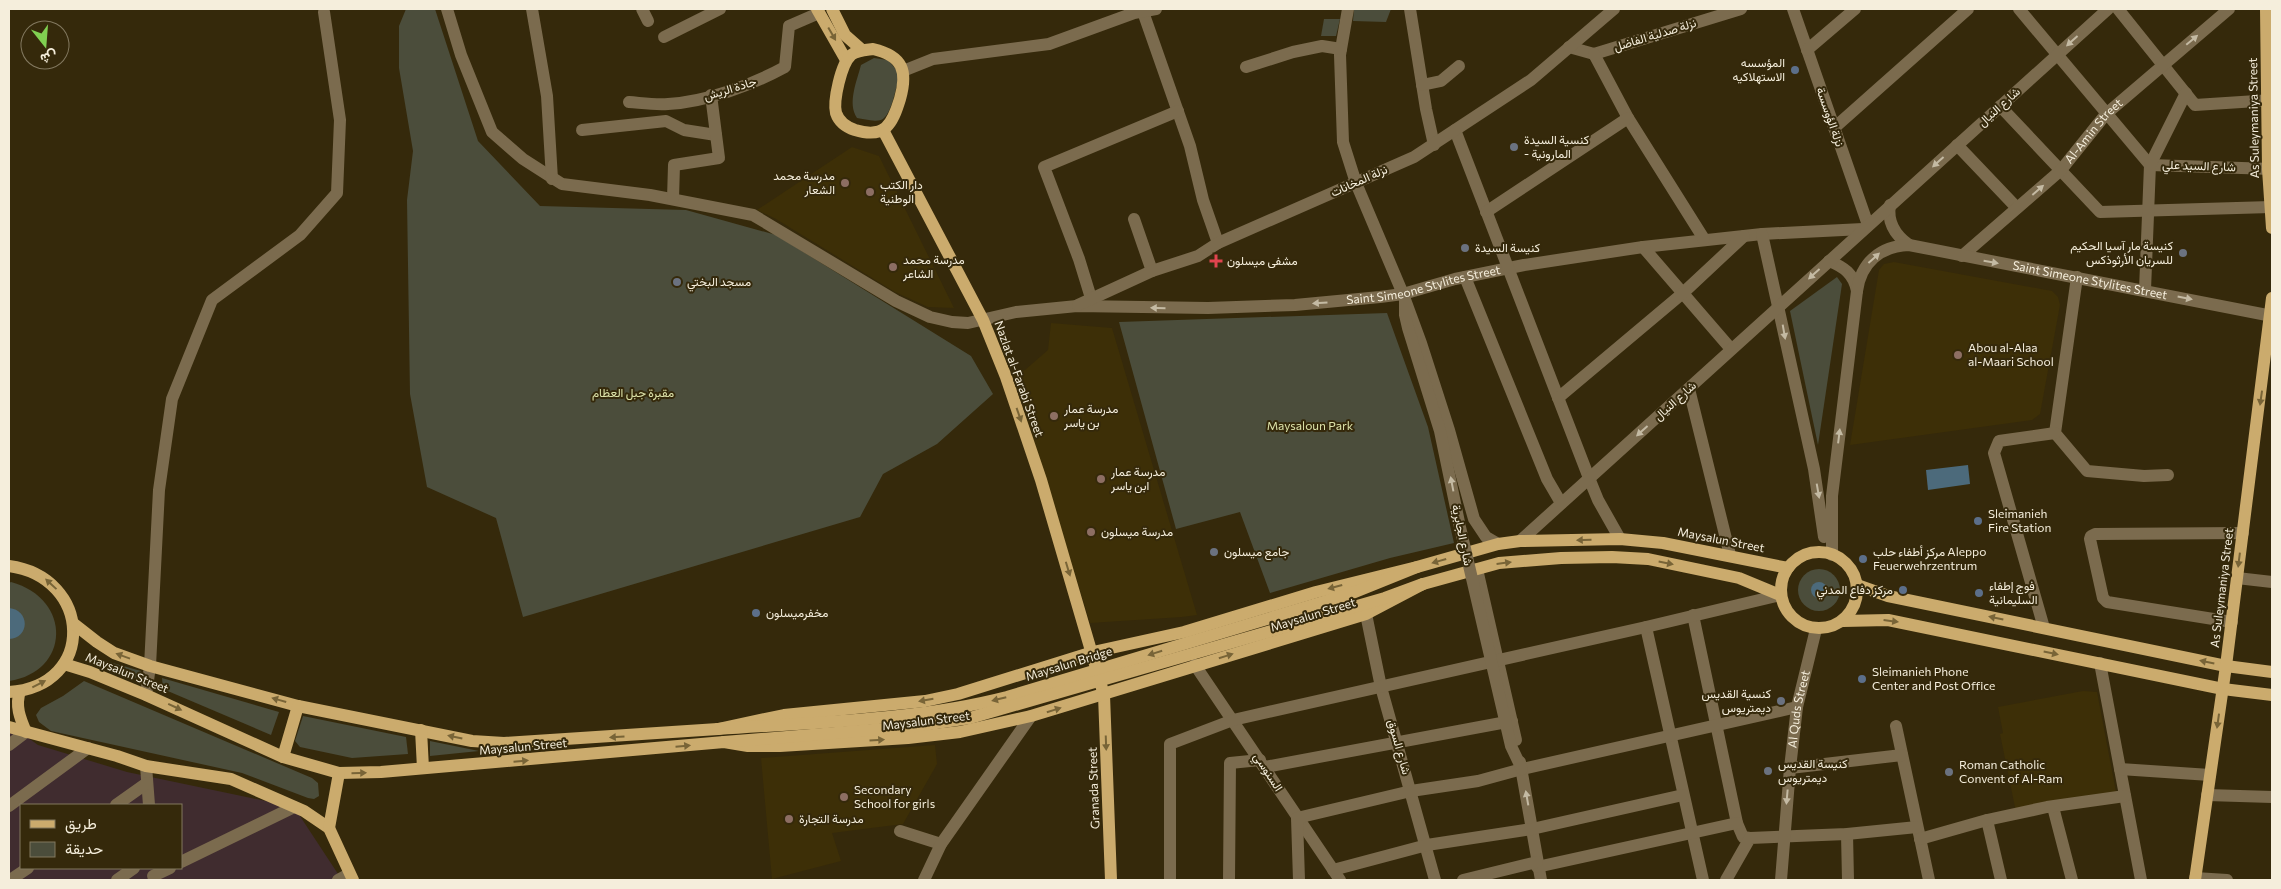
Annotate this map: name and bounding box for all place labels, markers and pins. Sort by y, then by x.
place label: المؤسسه الاستهلاكيه [1733,55,1785,85]
marker: المؤسسه الاستهلاكيه [1789,64,1801,76]
place label: كنسية السيدة - المارونية [1524,132,1589,162]
marker: كنسية السيدة - المارونية [1508,141,1520,153]
place label: مدرسة محمد الشعار [773,168,835,198]
marker: مدرسة محمد الشعار [839,177,851,189]
place label: دار الكتب الوطنية [880,177,923,207]
marker: دار الكتب الوطنية [864,186,876,198]
place label: كنيسة مار آسيا الحكيم للسريان الأرثوذكس [2070,238,2173,268]
place label: كنيسة السيدة [1475,240,1540,255]
marker: كنيسة السيدة [1459,242,1471,254]
marker: كنيسة مار آسيا الحكيم للسريان الأرثوذكس [2177,247,2189,259]
place label: مدرسة محمد الشاعر [902,252,965,282]
place label: مشفى ميسلون [1227,253,1298,269]
marker: مشفى ميسلون [1209,254,1223,268]
marker: مدرسة محمد الشاعر [887,261,899,273]
place label: مسجد البختي [687,274,751,292]
marker: مسجد البختي [671,276,683,288]
place label: Abou al-Alaa al-Maari School [1968,340,2054,368]
marker: Abou al-Alaa al-Maari School [1952,349,1964,361]
place label: مدرسة عمار بن ياسر [1063,401,1118,431]
marker: مدرسة عمار بن ياسر [1048,410,1060,422]
place label: مدرسة عمار ابن ياسر [1110,464,1165,494]
marker: مدرسة عمار ابن ياسر [1095,473,1107,485]
place label: Sleimanieh Fire Station [1988,506,2051,534]
marker: Sleimanieh Fire Station [1972,515,1984,527]
place label: مدرسة ميسلون [1101,524,1173,540]
marker: مدرسة ميسلون [1085,526,1097,538]
place label: جامع ميسلون [1224,544,1289,561]
place label: مركز أطفاء حلب Aleppo Feuerwehrzentrum [1873,544,1986,572]
marker: جامع ميسلون [1208,546,1220,558]
marker: مركز أطفاء حلب Aleppo Feuerwehrzentrum [1857,553,1869,565]
place label: فوج إطفاء السليمانية [1989,578,2038,607]
place label: مركز دفاع المدني [1817,582,1893,600]
marker: مركز دفاع المدني [1897,584,1909,596]
marker: فوج إطفاء السليمانية [1973,587,1985,599]
place label: مخفرميسلون [766,605,828,621]
marker: مخفرميسلون [750,607,762,619]
place label: Sleimanieh Phone Center and Post Office [1872,664,1995,692]
marker: Sleimanieh Phone Center and Post Office [1856,673,1868,685]
place label: كنسية القديس ديمتريوس [1701,686,1771,716]
marker: كنسية القديس ديمتريوس [1775,695,1787,707]
place label: كنيسة القديس ديمتريوس [1778,756,1848,786]
place label: Roman Catholic Convent of Al-Ram [1959,757,2063,785]
marker: كنيسة القديس ديمتريوس [1762,765,1774,777]
marker: Roman Catholic Convent of Al-Ram [1943,766,1955,778]
place label: Secondary School for girls [854,782,935,810]
marker: Secondary School for girls [838,791,850,803]
place label: مدرسة التجارة [799,811,864,827]
marker: مدرسة التجارة [783,813,795,825]

